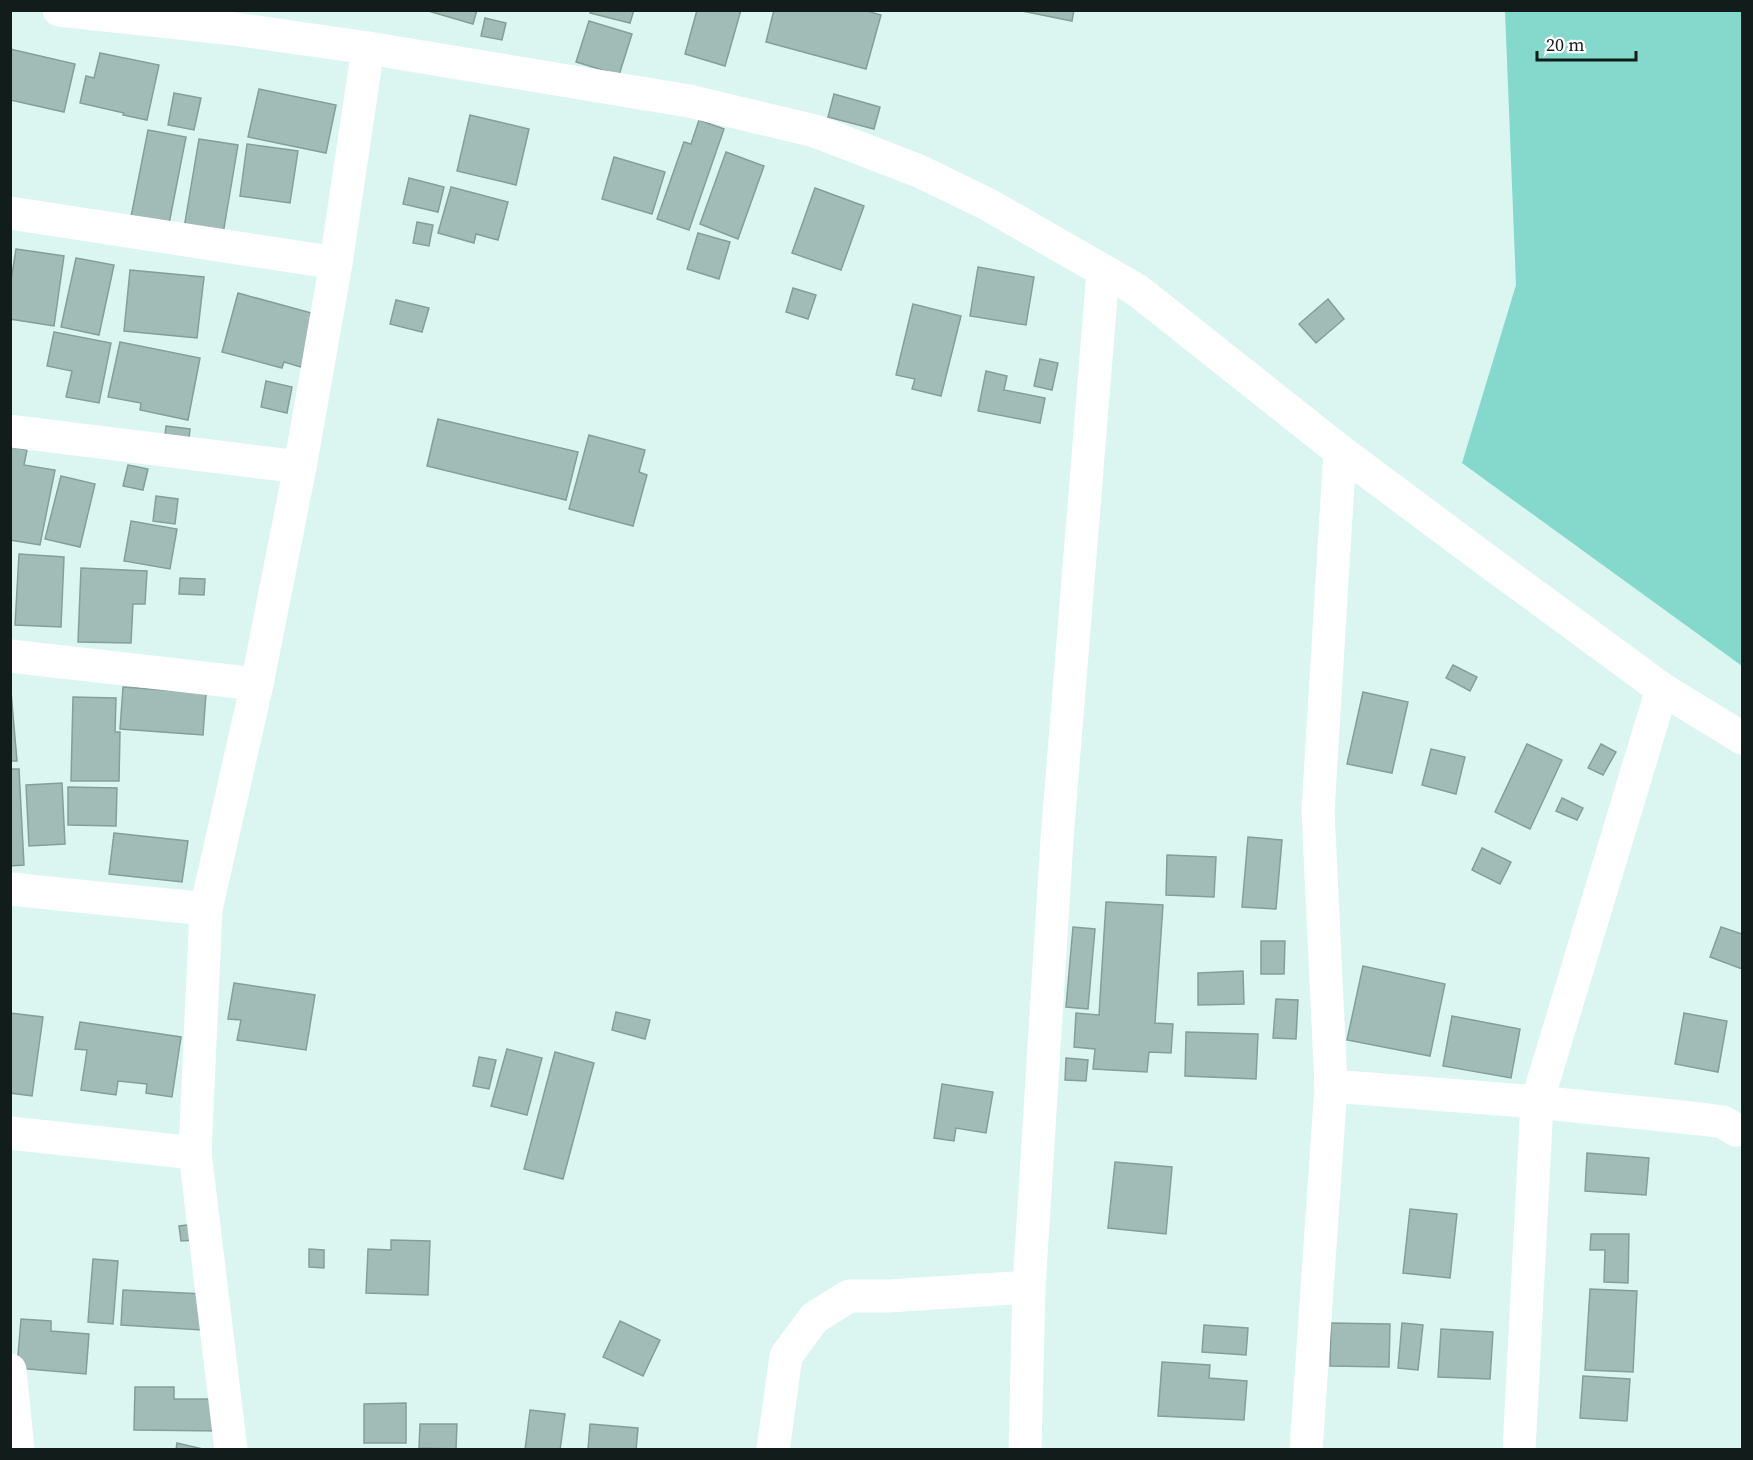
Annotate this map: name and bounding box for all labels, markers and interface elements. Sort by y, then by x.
scale bar [1537,24,1636,62]
text: 20 m [1546,32,1584,57]

